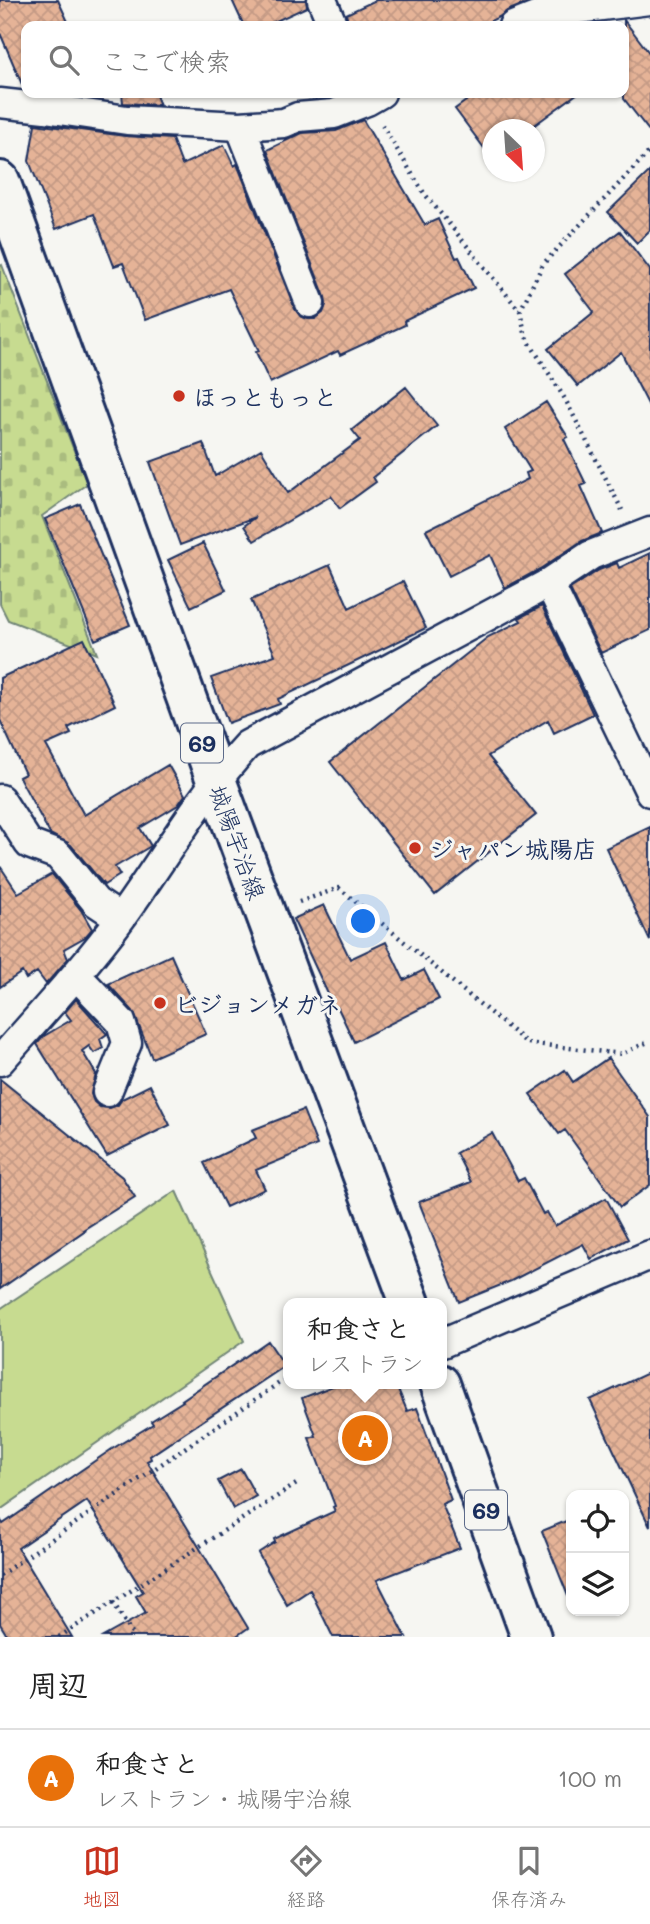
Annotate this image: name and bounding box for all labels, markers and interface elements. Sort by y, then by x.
search box [21,21,629,98]
icon: search [45,41,83,79]
text: ここで検索 [101,44,231,78]
north arrow [482,119,545,182]
place label: ほっともっと [193,381,337,412]
marker: ほっともっと [171,388,187,404]
road number: 69 [181,723,223,762]
street label: 城陽宇治線 [203,780,273,904]
place label: ジャパン城陽店 [429,833,597,864]
marker: ジャパン城陽店 [407,840,423,856]
your location [346,904,380,938]
place label: ビジョンメガネ [174,988,342,1019]
marker: ビジョンメガネ [152,995,168,1011]
popup [283,1298,447,1389]
text: 和食さと [307,1311,411,1345]
text: レストラン [307,1348,423,1378]
pin: A [342,1412,388,1464]
road number: 69 [465,1490,507,1530]
map controls [566,1490,629,1616]
button: locate [566,1490,629,1553]
button: layers [566,1553,629,1616]
text: 周辺 [28,1664,88,1704]
text: 和食さと [95,1746,199,1780]
text: A [43,1763,59,1793]
text: 100 m [558,1763,622,1793]
text: レストラン · 城陽宇治線 [95,1783,352,1813]
tab: 地図 [83,1842,121,1911]
tab: 経路 [287,1842,325,1911]
tab: 保存済み [491,1842,567,1911]

